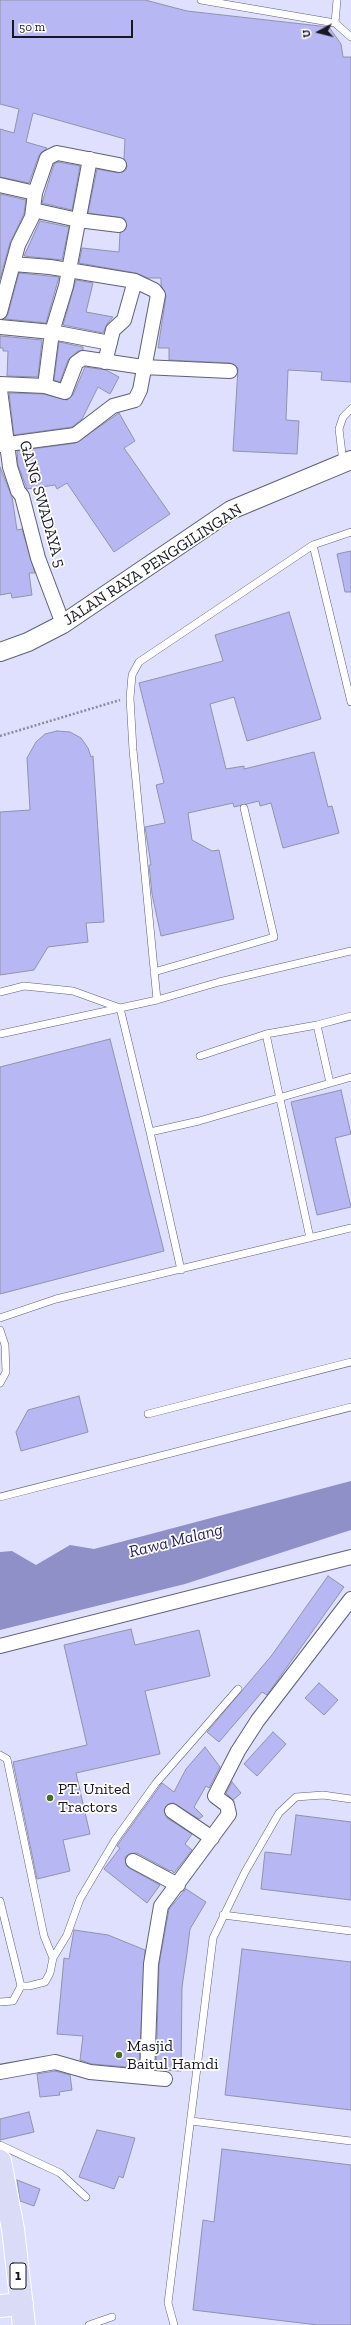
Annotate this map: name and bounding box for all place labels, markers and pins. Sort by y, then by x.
place label: PT. United Tractors [58,1779,130,1817]
marker: PT. United Tractors [45,1793,55,1803]
place label: Masjid Baitul Hamdi [127,2036,218,2074]
marker: Masjid Baitul Hamdi [114,2050,124,2060]

